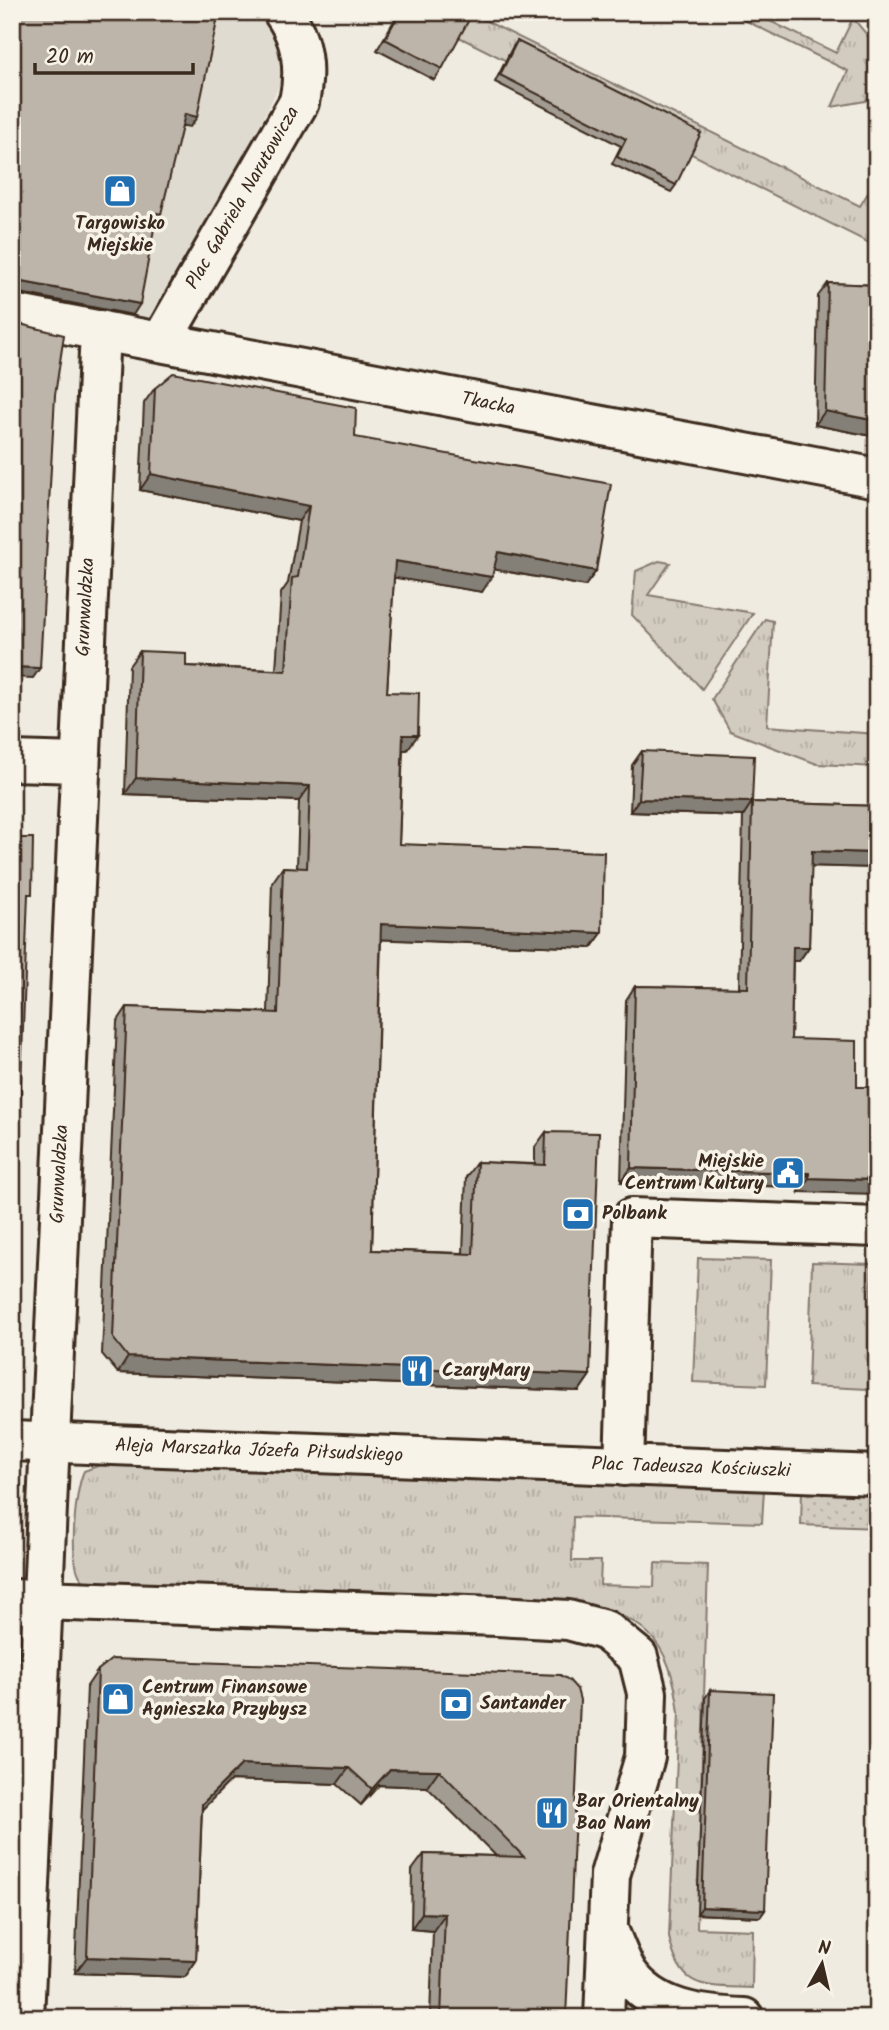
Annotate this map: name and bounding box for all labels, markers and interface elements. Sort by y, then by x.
scale bar [35,32,192,76]
text: 20 m [46,41,94,74]
street label: Plac Gabriela Narutowicza [178,101,308,295]
shop icon: Targowisko Miejskie [101,172,139,210]
place label: Targowisko Miejskie [75,209,165,261]
street label: Tkacka [459,384,517,424]
street label: Grunwaldzka [68,557,104,657]
street label: Grunwaldzka [42,1124,78,1224]
place label: Miejskie Centrum Kultury [625,1147,764,1199]
public building icon: Miejskie Centrum Kultury [769,1154,807,1192]
bank icon: Polbank [559,1195,597,1233]
place label: Polbank [602,1199,667,1229]
restaurant icon: CzaryMary [398,1352,436,1390]
place label: CzaryMary [442,1356,530,1386]
street label: Aleja Marszałka Józefa Piłsudskiego [114,1431,404,1471]
street label: Plac Tadeusza Kościuszki [591,1450,792,1487]
place label: Centrum Finansowe Agnieszka Przybysz [142,1673,307,1725]
shop icon: Centrum Finansowe Agnieszka Przybysz [99,1680,137,1718]
bank icon: Santander [437,1685,475,1723]
place label: Santander [480,1689,567,1719]
place label: Bar Orientalny Bao Nam [576,1787,699,1839]
restaurant icon: Bar Orientalny Bao Nam [533,1794,571,1832]
north arrow [788,1928,858,1998]
text: N [816,1933,832,1965]

